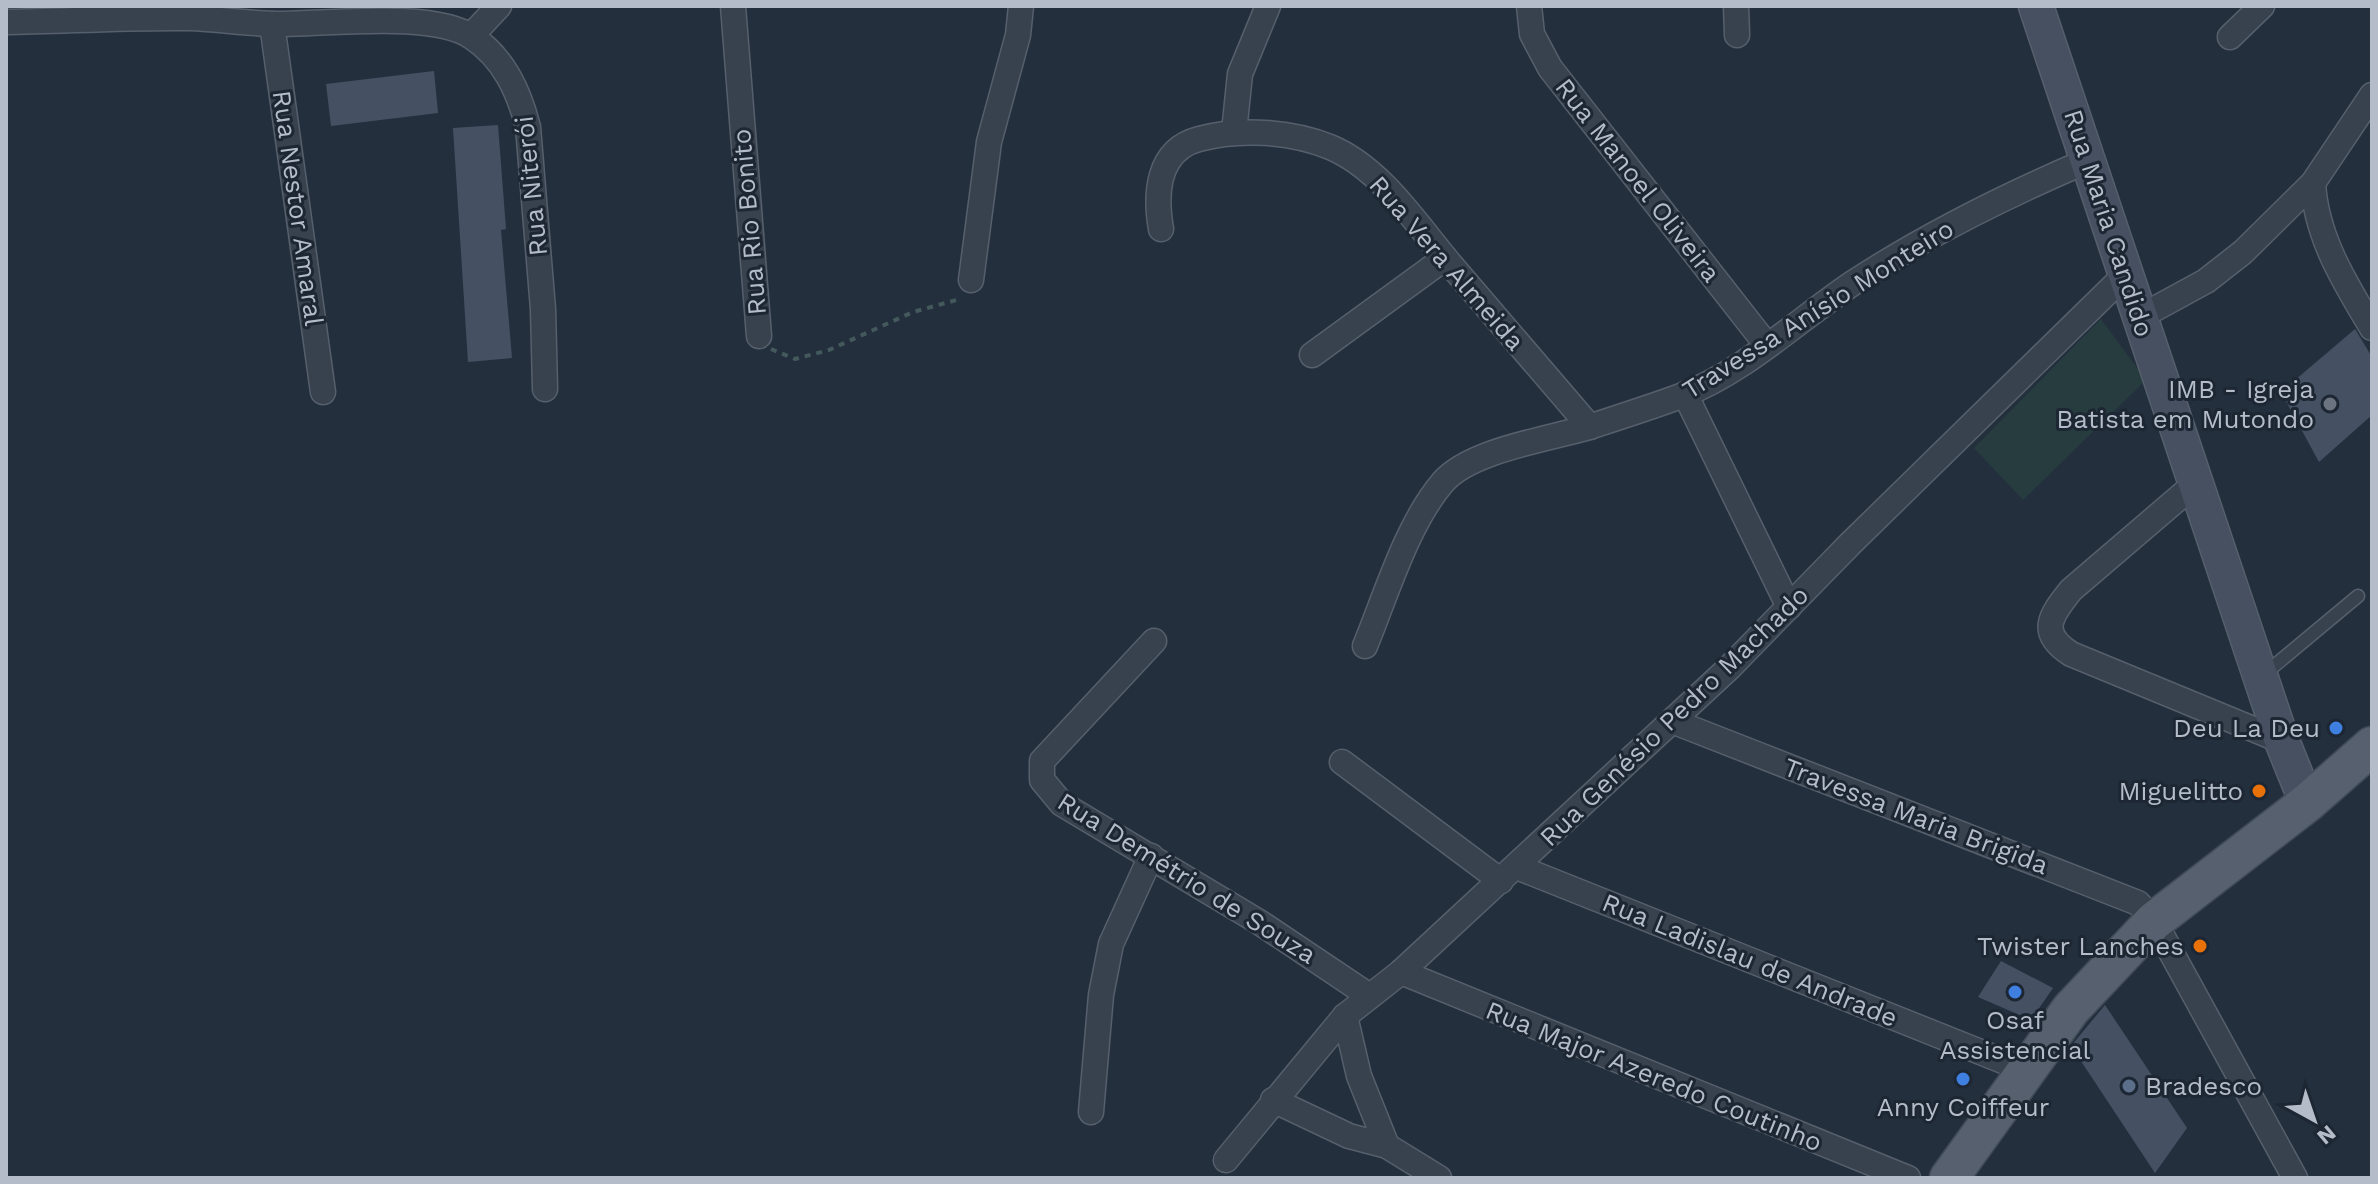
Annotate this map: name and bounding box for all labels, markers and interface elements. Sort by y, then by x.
street label: Rua Manoel Oliveira [1549,72,1727,288]
street label: Rua Nestor Amaral [267,88,329,328]
street label: Rua Maria Candido [2058,106,2160,340]
street label: Rua Niterói [509,114,553,258]
street label: Rua Rio Bonito [726,128,772,316]
street label: Rua Vera Almeida [1363,170,1531,356]
street label: Travessa Anísio Monteiro [1677,213,1959,405]
place label: IMB - Igreja Batista em Mutondo [2056,374,2314,434]
marker: IMB - Igreja Batista em Mutondo [2321,395,2339,413]
street label: Rua Genésio Pedro Machado [1533,580,1815,852]
place label: Deu La Deu [2173,713,2320,743]
marker: Deu La Deu [2327,719,2345,737]
street label: Travessa Maria Brigida [1780,752,2053,880]
place label: Miguelitto [2118,776,2243,806]
marker: Miguelitto [2250,782,2268,800]
street label: Rua Demétrio de Souza [1052,786,1322,970]
street label: Rua Ladislau de Andrade [1598,887,1902,1033]
place label: Twister Lanches [1977,931,2184,961]
marker: Twister Lanches [2191,937,2209,955]
marker: Osaf Assistencial [2006,983,2024,1001]
street label: Rua Major Azeredo Coutinho [1481,995,1827,1157]
place label: Osaf Assistencial [1939,1005,2091,1065]
marker: Anny Coiffeur [1954,1070,1972,1088]
place label: Bradesco [2145,1071,2262,1101]
marker: Bradesco [2120,1077,2138,1095]
north arrow [2274,1080,2354,1160]
place label: Anny Coiffeur [1877,1092,2049,1122]
text: N [2312,1120,2341,1150]

